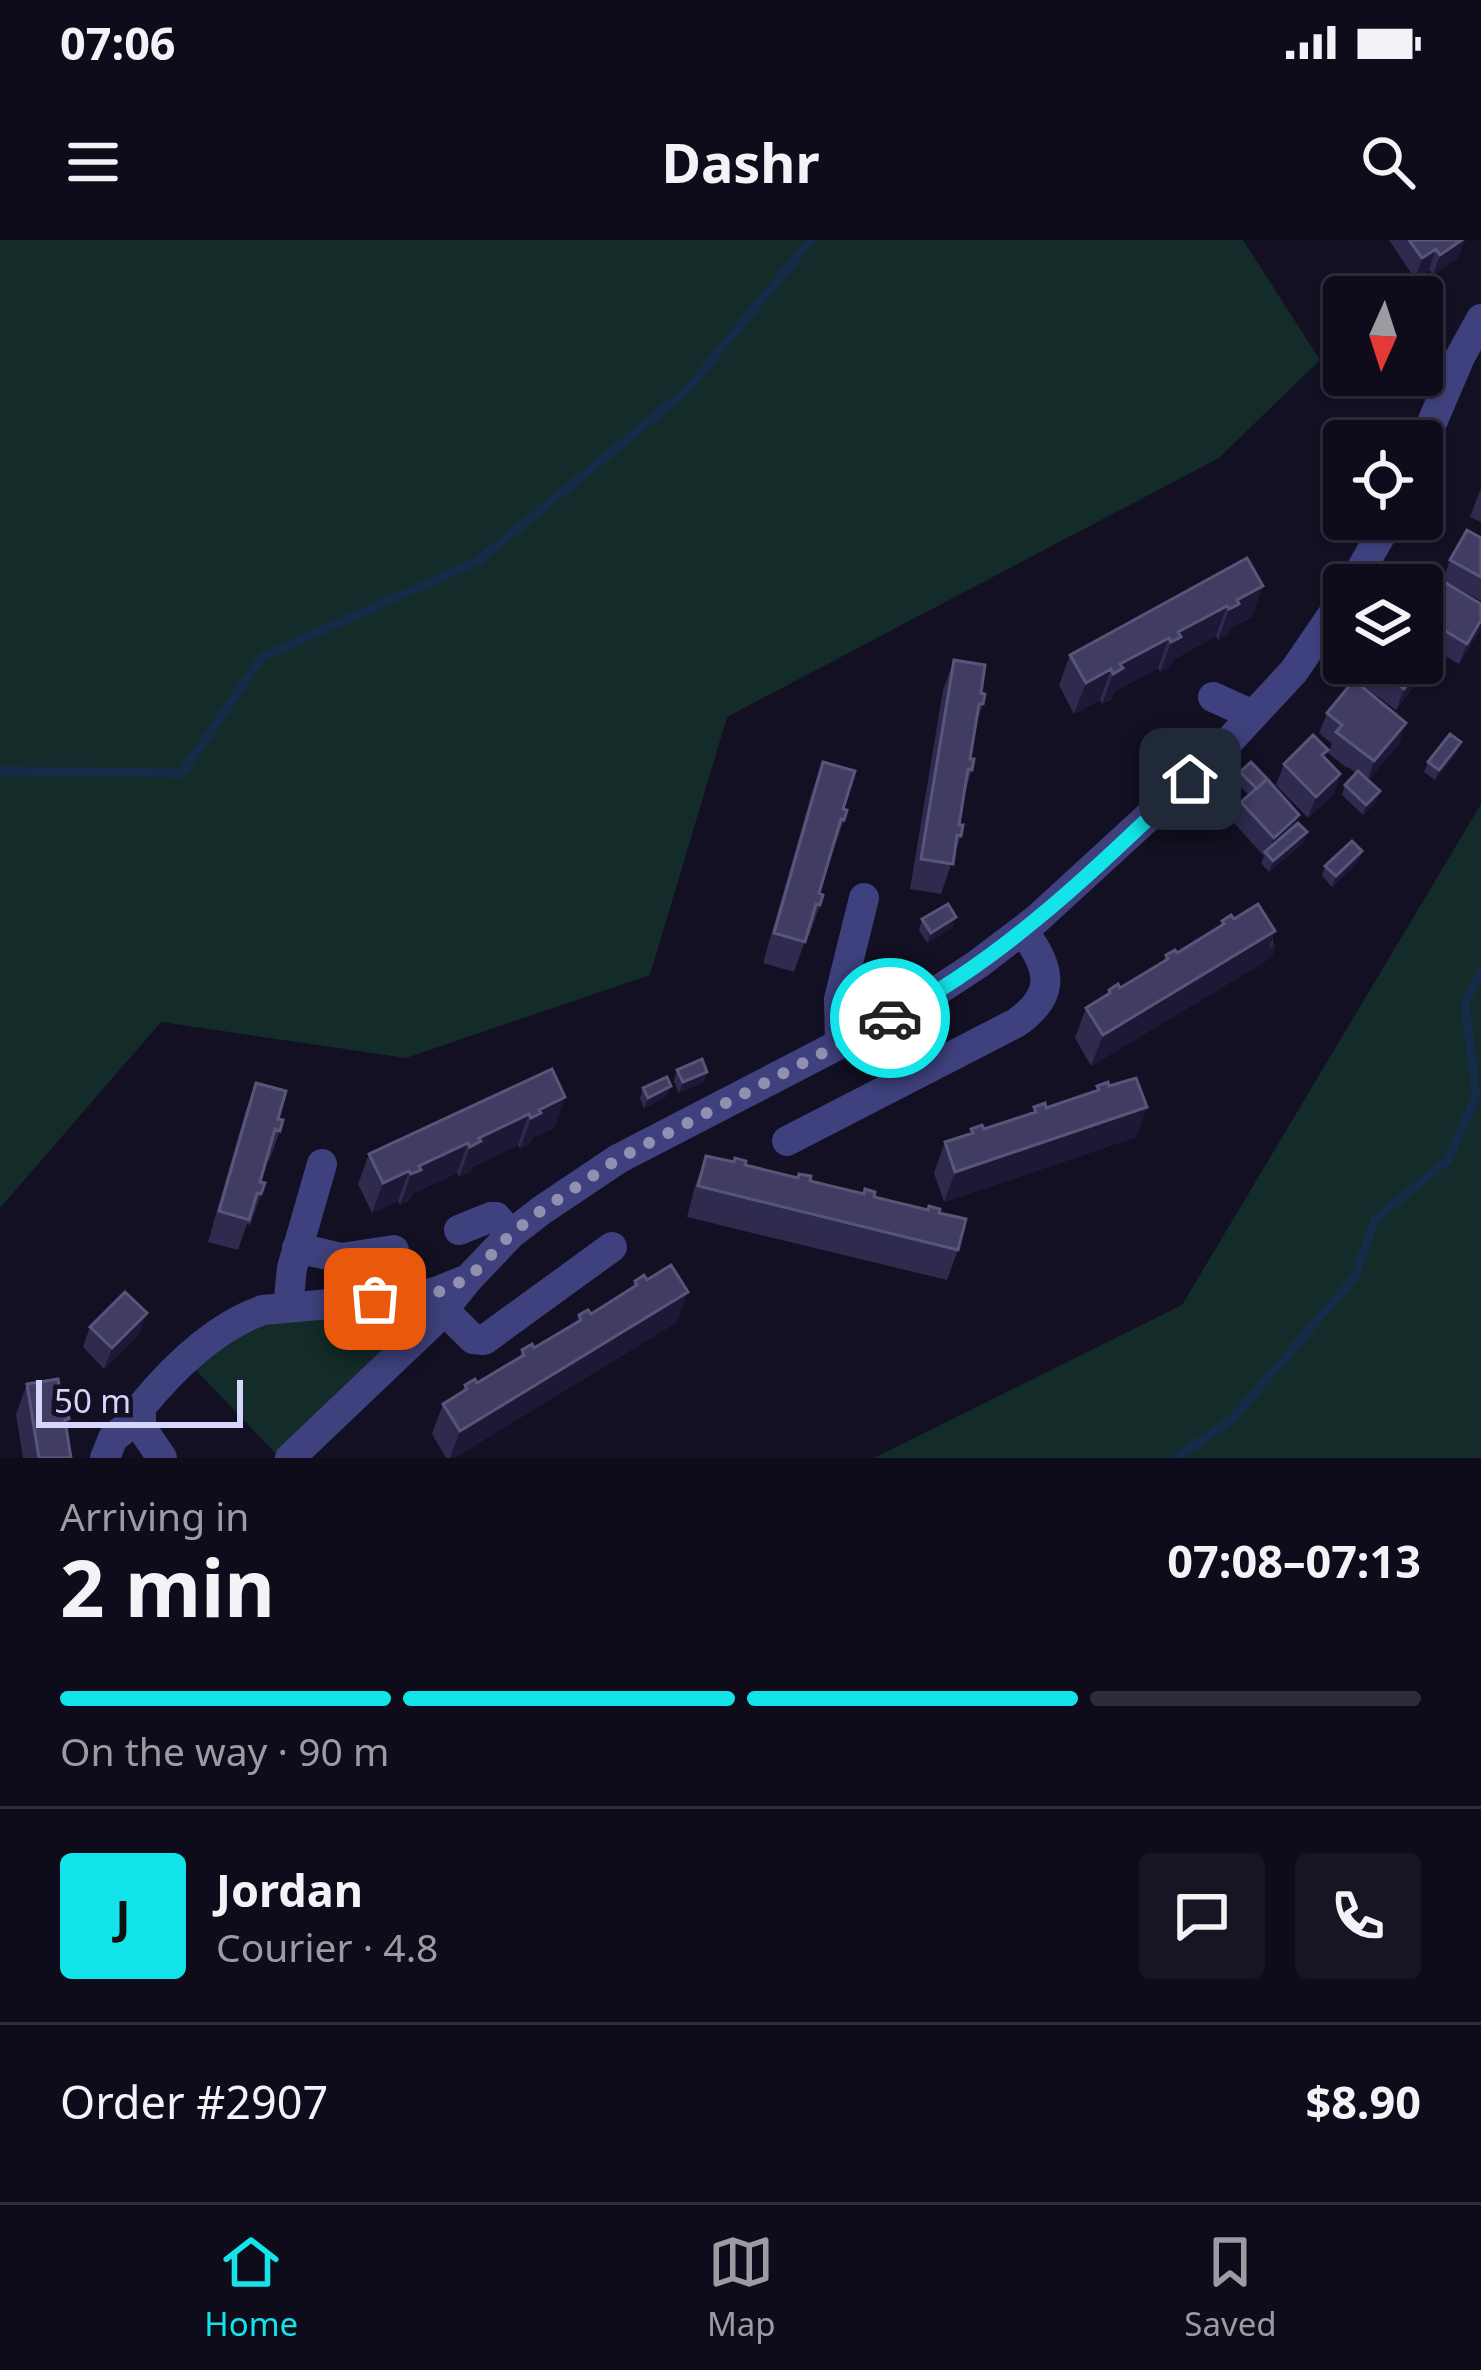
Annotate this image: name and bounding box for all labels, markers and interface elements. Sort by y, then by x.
text: 07:06 [60,12,176,73]
text: Dashr [661,125,820,199]
icon: menu [60,129,126,195]
icon: search [1355,129,1421,195]
north arrow [1323,276,1443,396]
map controls [1323,276,1443,684]
button: locate [1323,420,1443,540]
button: layers [1323,564,1443,684]
pin [1139,728,1241,830]
icon: home [1157,746,1223,812]
courier [830,958,950,1078]
icon: car [857,985,923,1051]
pin [324,1248,426,1350]
icon: bag [342,1266,408,1332]
scale bar [36,1374,243,1427]
text: 50 m [54,1378,131,1423]
text: Arriving in [60,1489,249,1542]
text: 07:08–07:13 [1167,1530,1421,1591]
text: 2 min [60,1534,275,1640]
text: On the way · 90 m [60,1724,389,1777]
button: chat [1139,1853,1265,1979]
button: phone [1295,1853,1421,1979]
text: Jordan [216,1859,363,1920]
text: J [116,1885,130,1946]
text: Courier · 4.8 [216,1920,438,1973]
text: Order #2907 [60,2071,328,2132]
text: $8.90 [1305,2071,1421,2132]
tab: Home [204,2229,298,2346]
tab: Map [707,2229,776,2346]
tab: Saved [1184,2229,1277,2346]

